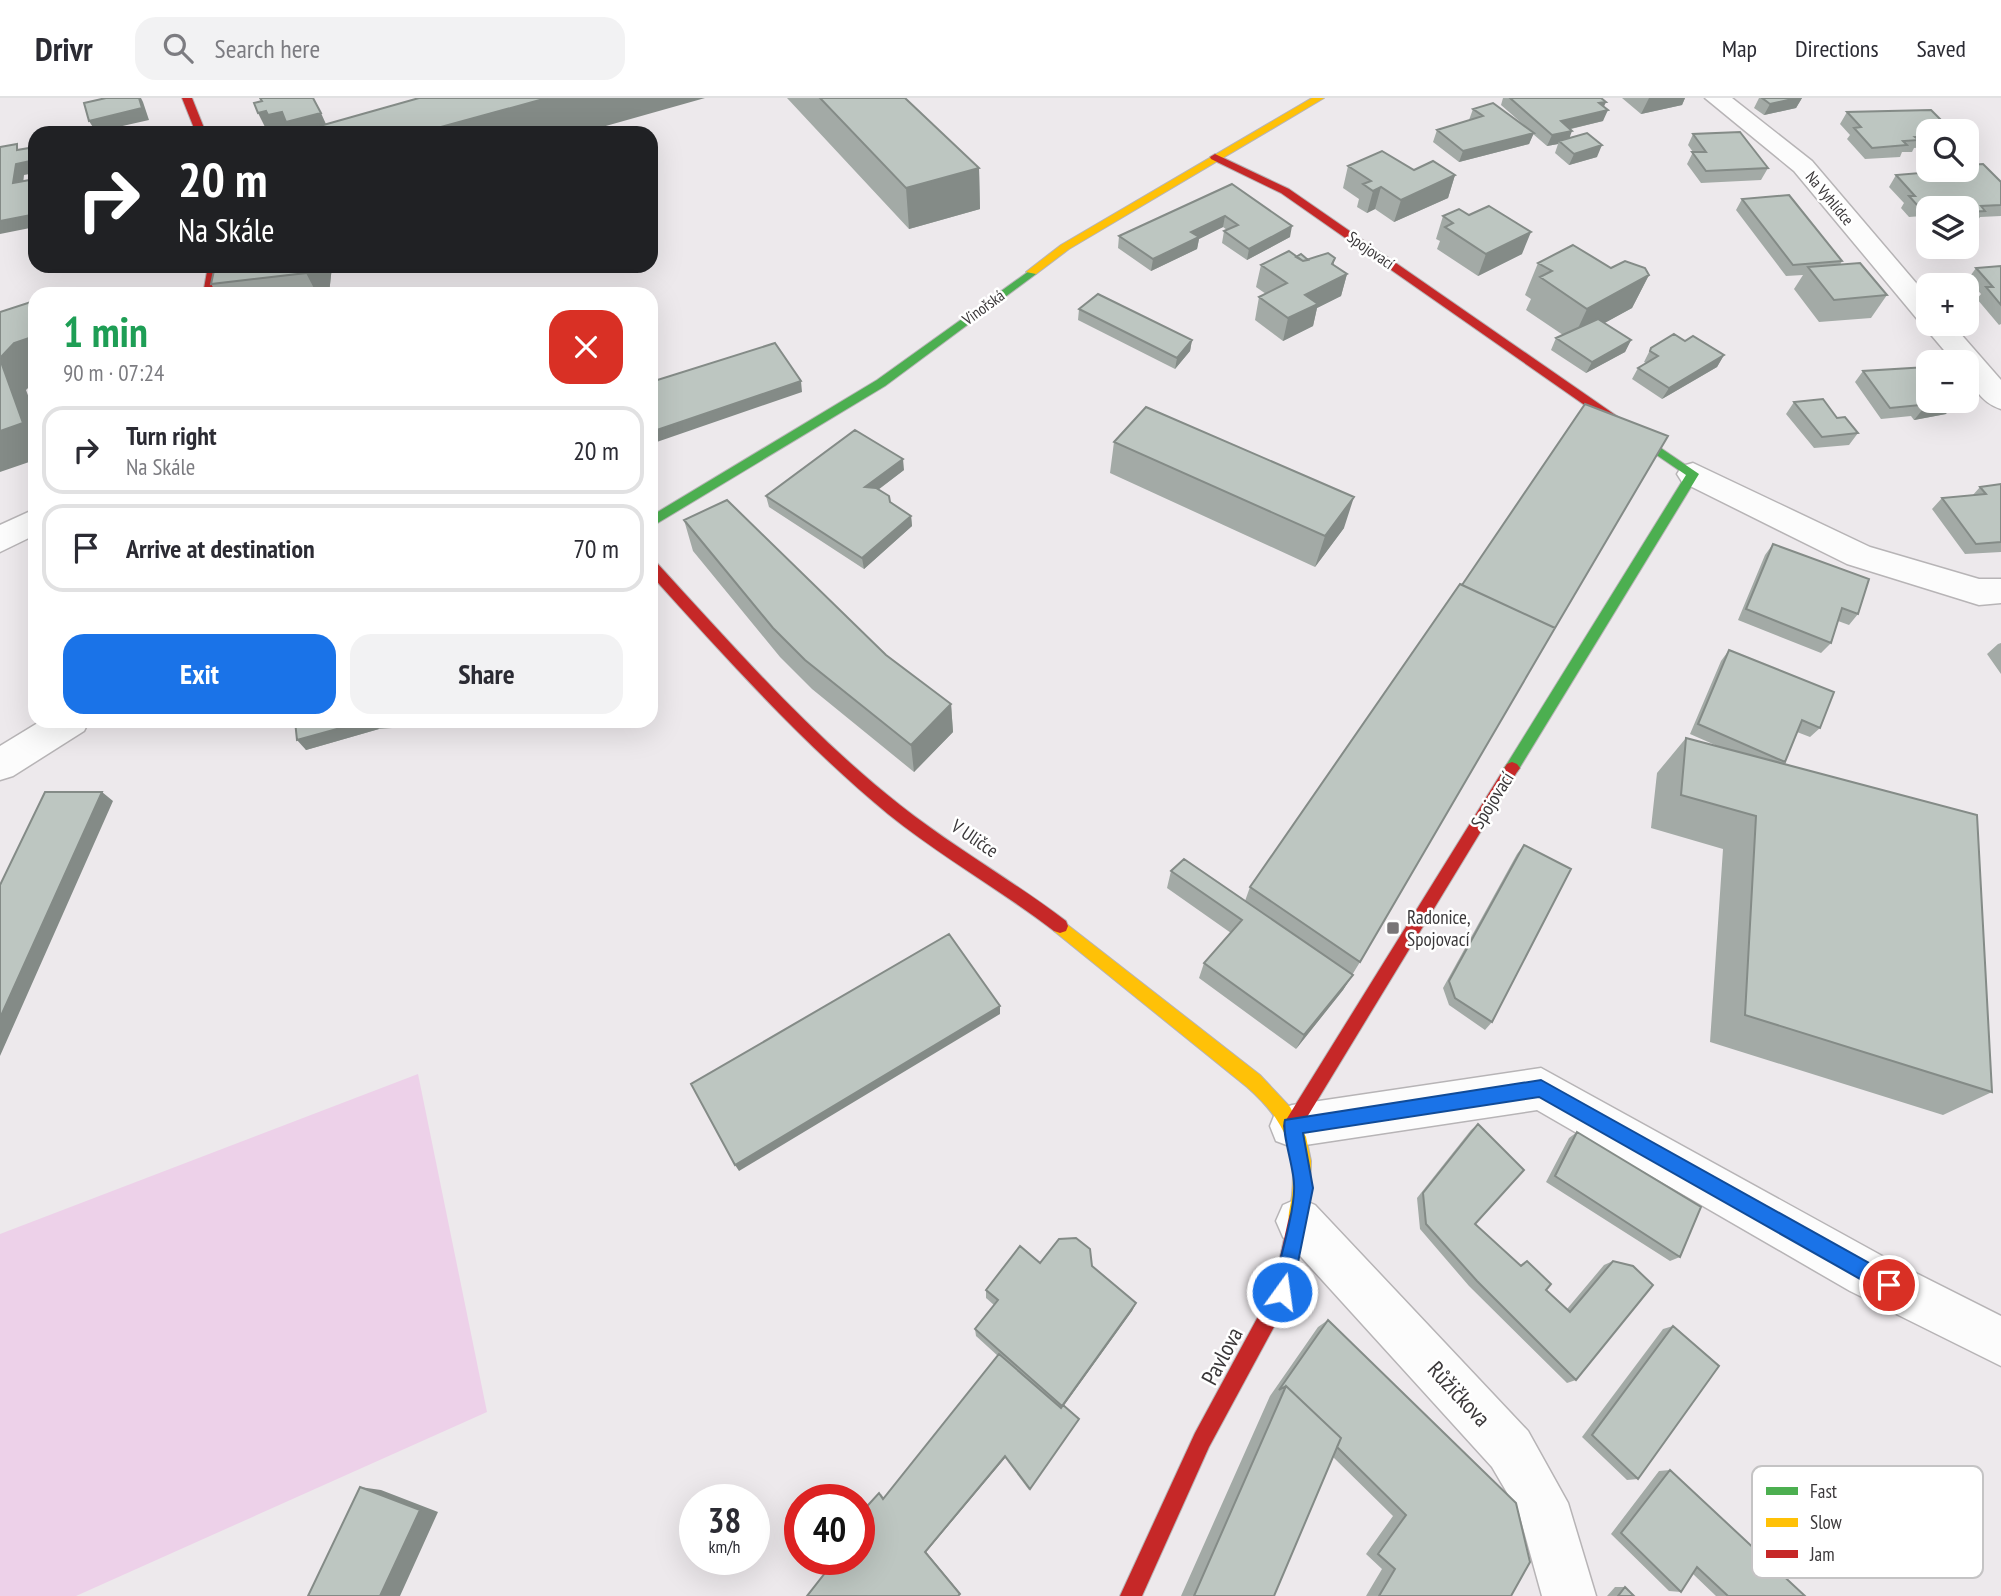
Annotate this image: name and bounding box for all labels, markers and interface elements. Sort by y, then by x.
search box [135,17,625,80]
text: Drivr [35,27,93,70]
icon: search [159,29,197,67]
text: Search here [215,32,320,65]
text: Map [1722,33,1757,64]
text: Directions [1795,33,1879,64]
text: Saved [1917,33,1966,64]
map controls [1916,119,1979,413]
button: search [1916,119,1979,182]
text: 20 m [178,147,267,211]
icon: right [63,154,154,245]
street label: Na Vyhlídce [1802,167,1858,229]
button: layers [1916,196,1979,259]
text: Na Skále [178,209,274,251]
street label: Spojovací [1344,227,1399,274]
button: + [1916,273,1979,336]
street label: Vinořská [957,285,1008,330]
text: 1 min [63,304,148,359]
button: close [549,310,623,384]
button: − [1916,350,1979,413]
text: 90 m · 07:24 [63,358,164,387]
text: Turn right [126,419,217,452]
icon: right [67,431,105,469]
text: 20 m [573,434,619,467]
text: Na Skále [126,452,195,481]
icon: arrive [67,529,105,567]
text: Arrive at destination [126,532,315,565]
text: 70 m [573,532,619,565]
button: Exit [63,634,336,714]
button: Share [350,634,623,714]
street label: Spojovací [1465,767,1519,833]
street label: V Uličce [946,813,1003,862]
place label: Radonice, Spojovací [1407,905,1470,951]
marker: Radonice, Spojovací [1385,920,1401,936]
position arrow [1245,1255,1319,1329]
pin [1859,1255,1919,1315]
icon: arrive [1870,1266,1908,1304]
street label: Pavlova [1194,1322,1249,1390]
street label: Růžičkova [1422,1355,1497,1432]
legend [1752,1466,1983,1578]
text: Fast [1810,1479,1838,1503]
speed limit sign: 40 [784,1484,875,1575]
text: 38 [708,1497,741,1543]
text: Slow [1810,1510,1843,1534]
text: km/h [709,1535,740,1558]
text: Jam [1809,1542,1835,1566]

